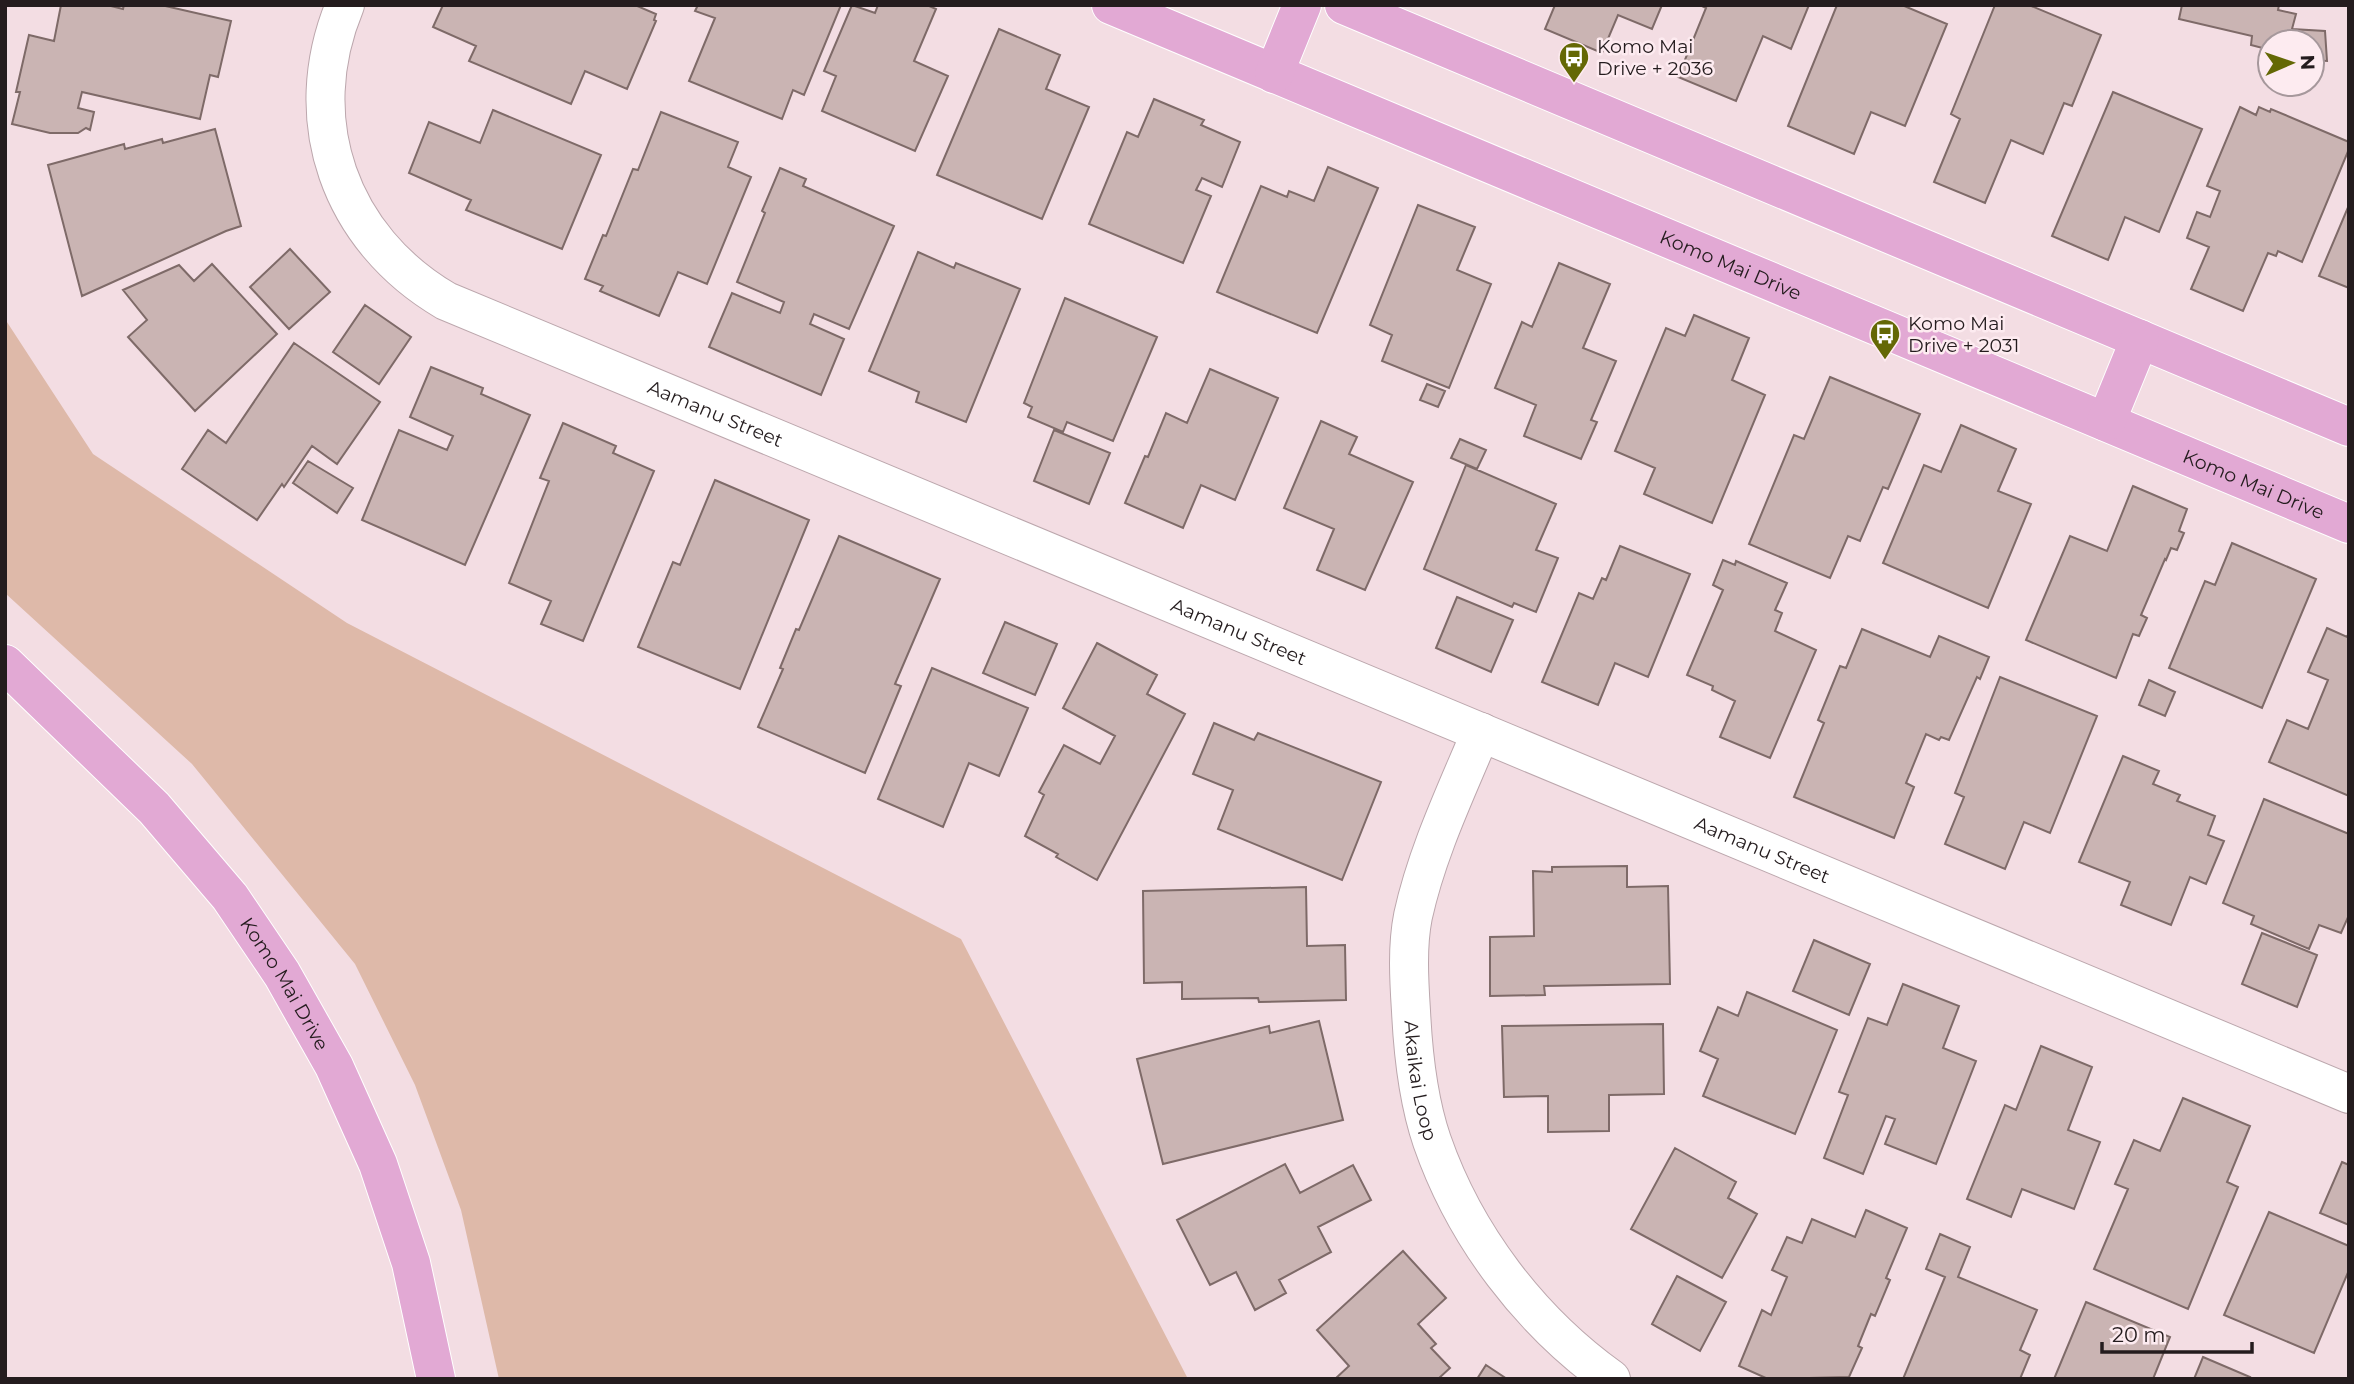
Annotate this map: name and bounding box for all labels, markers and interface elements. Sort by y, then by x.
north arrow [2256,28,2326,98]
place label: Komo Mai Drive + 2036 [1597,35,1713,80]
bus stop icon: Komo Mai Drive + 2036 [1557,40,1591,84]
text: N [2296,54,2319,71]
street label: Komo Mai Drive [1656,225,1805,305]
place label: Komo Mai Drive + 2031 [1908,312,2019,357]
bus stop icon: Komo Mai Drive + 2031 [1868,317,1902,361]
street label: Aamanu Street [644,375,787,452]
street label: Komo Mai Drive [2179,445,2328,524]
street label: Aamanu Street [1168,593,1310,670]
street label: Aamanu Street [1691,812,1833,888]
street label: Komo Mai Drive [235,913,334,1054]
street label: Akaikai Loop [1399,1020,1442,1144]
scale bar [2102,1310,2252,1354]
text: 20 m [2112,1322,2166,1347]

